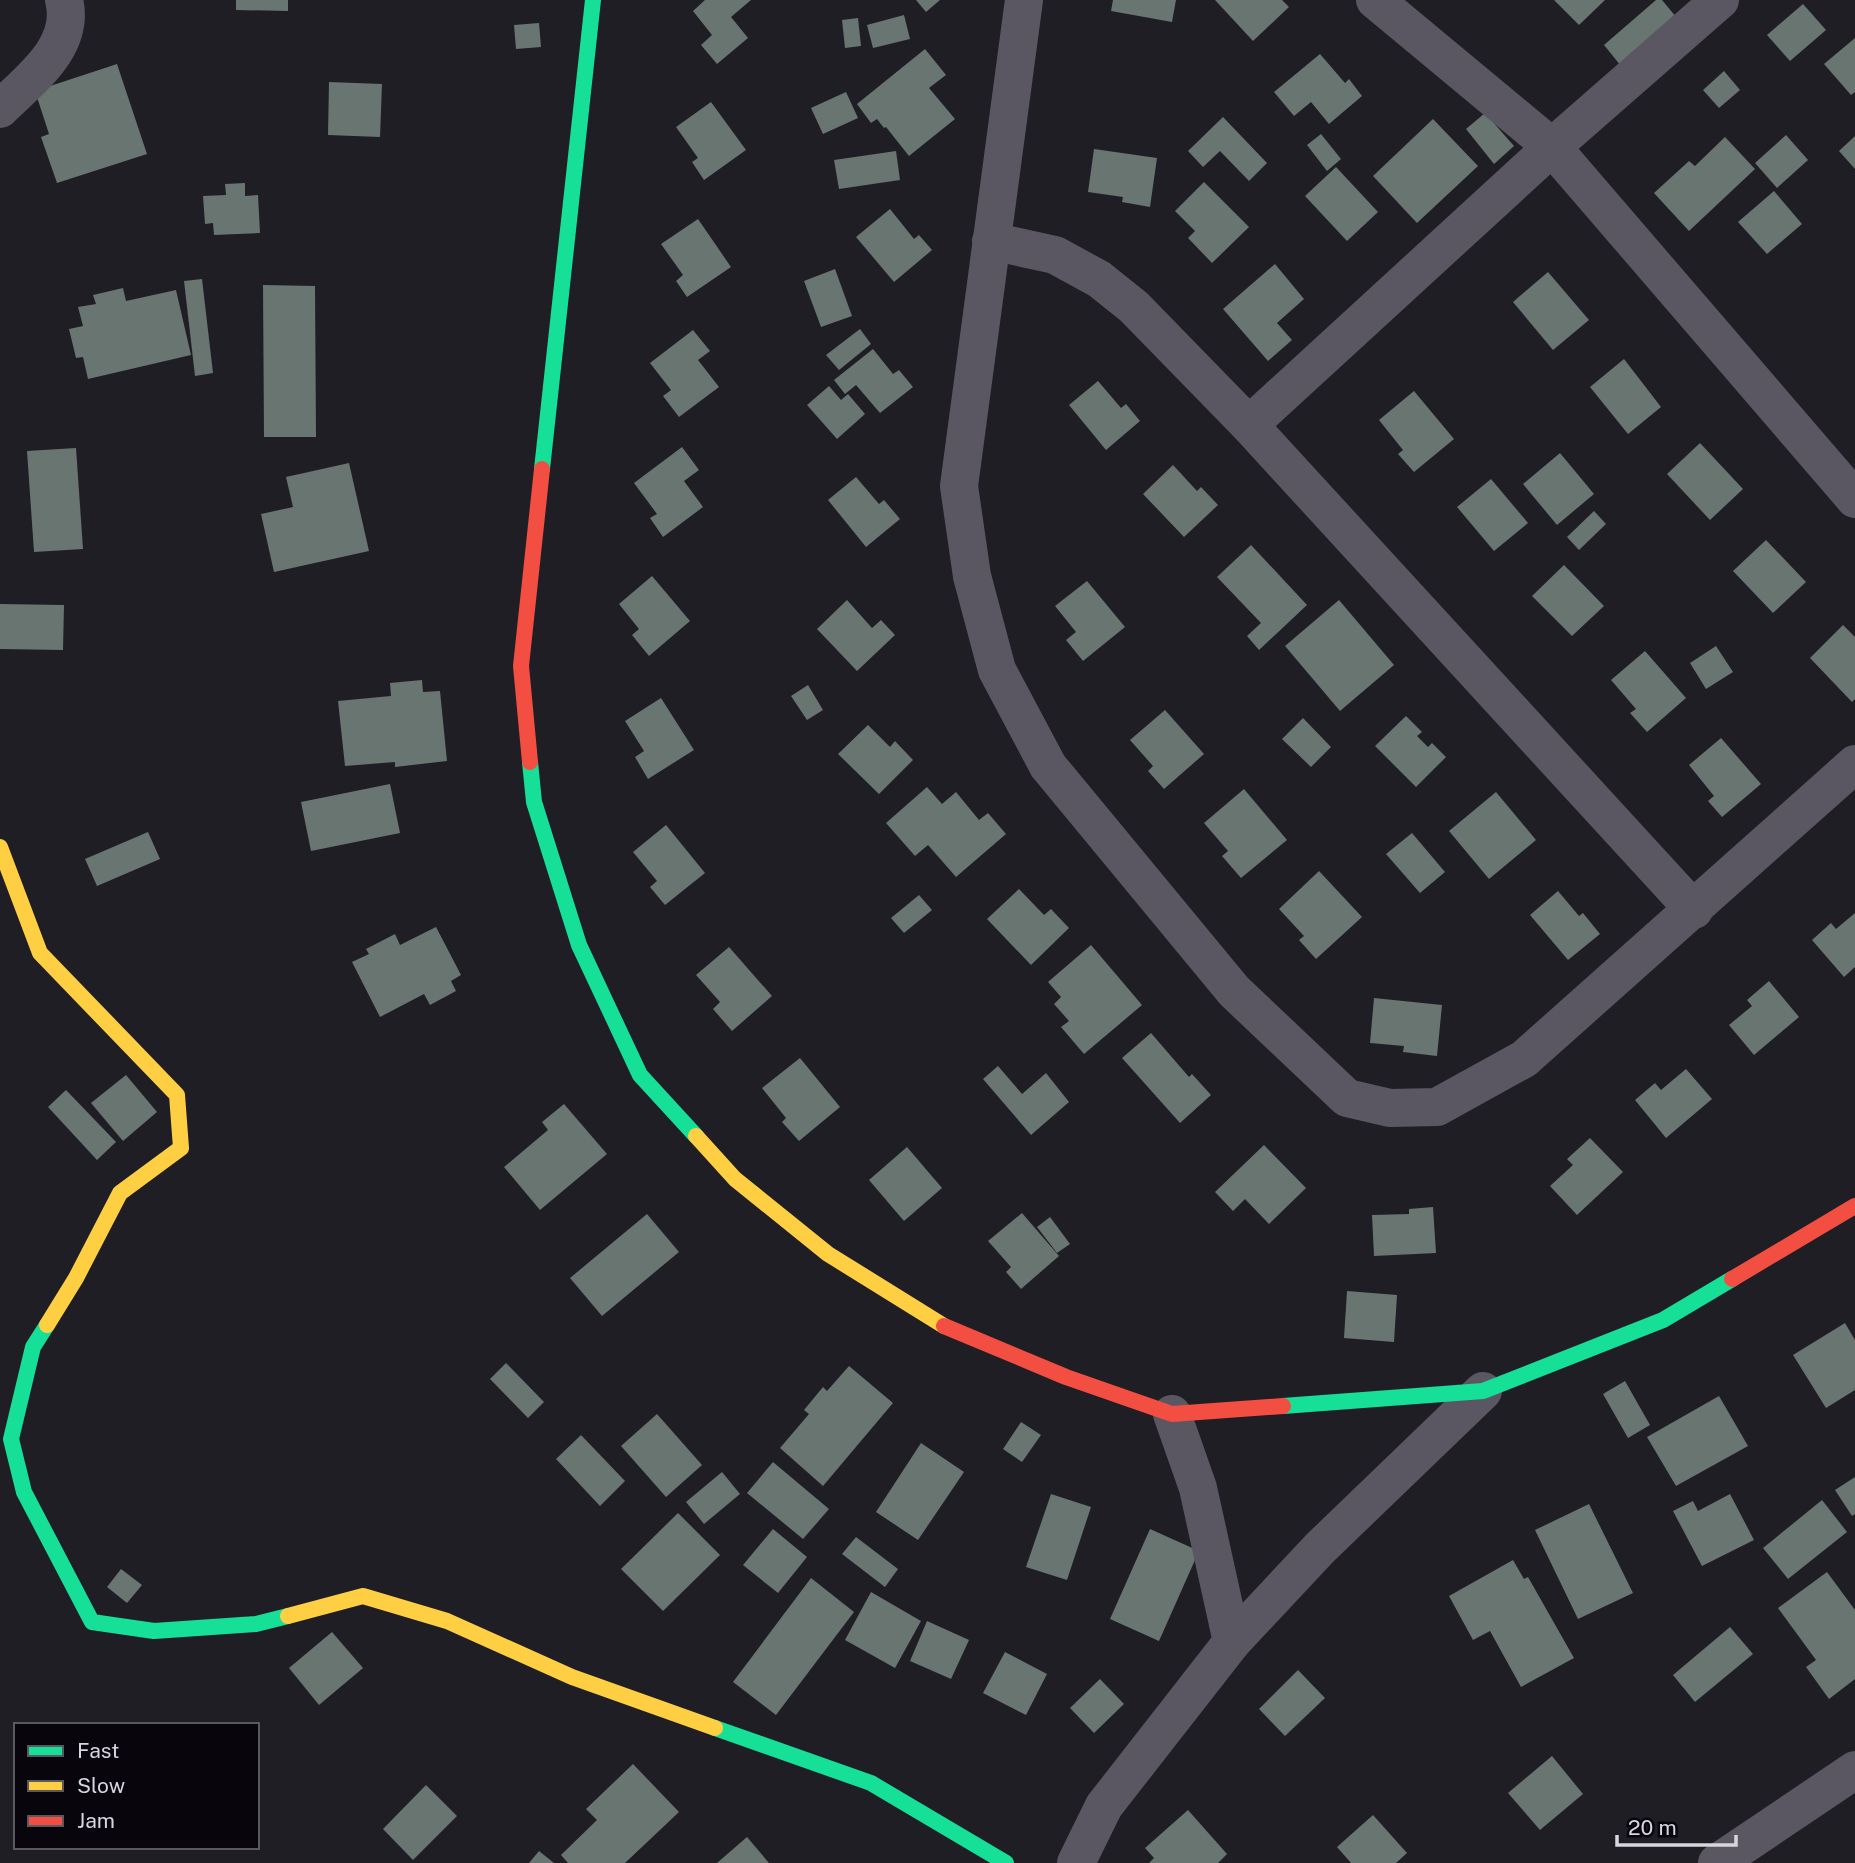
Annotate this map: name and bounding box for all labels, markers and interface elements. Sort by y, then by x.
legend [14,1723,259,1849]
text: Fast [77,1738,119,1763]
text: Slow [77,1773,125,1798]
scale bar [1617,1804,1736,1848]
text: Jam [77,1808,115,1833]
text: 20 m [1628,1815,1677,1840]

